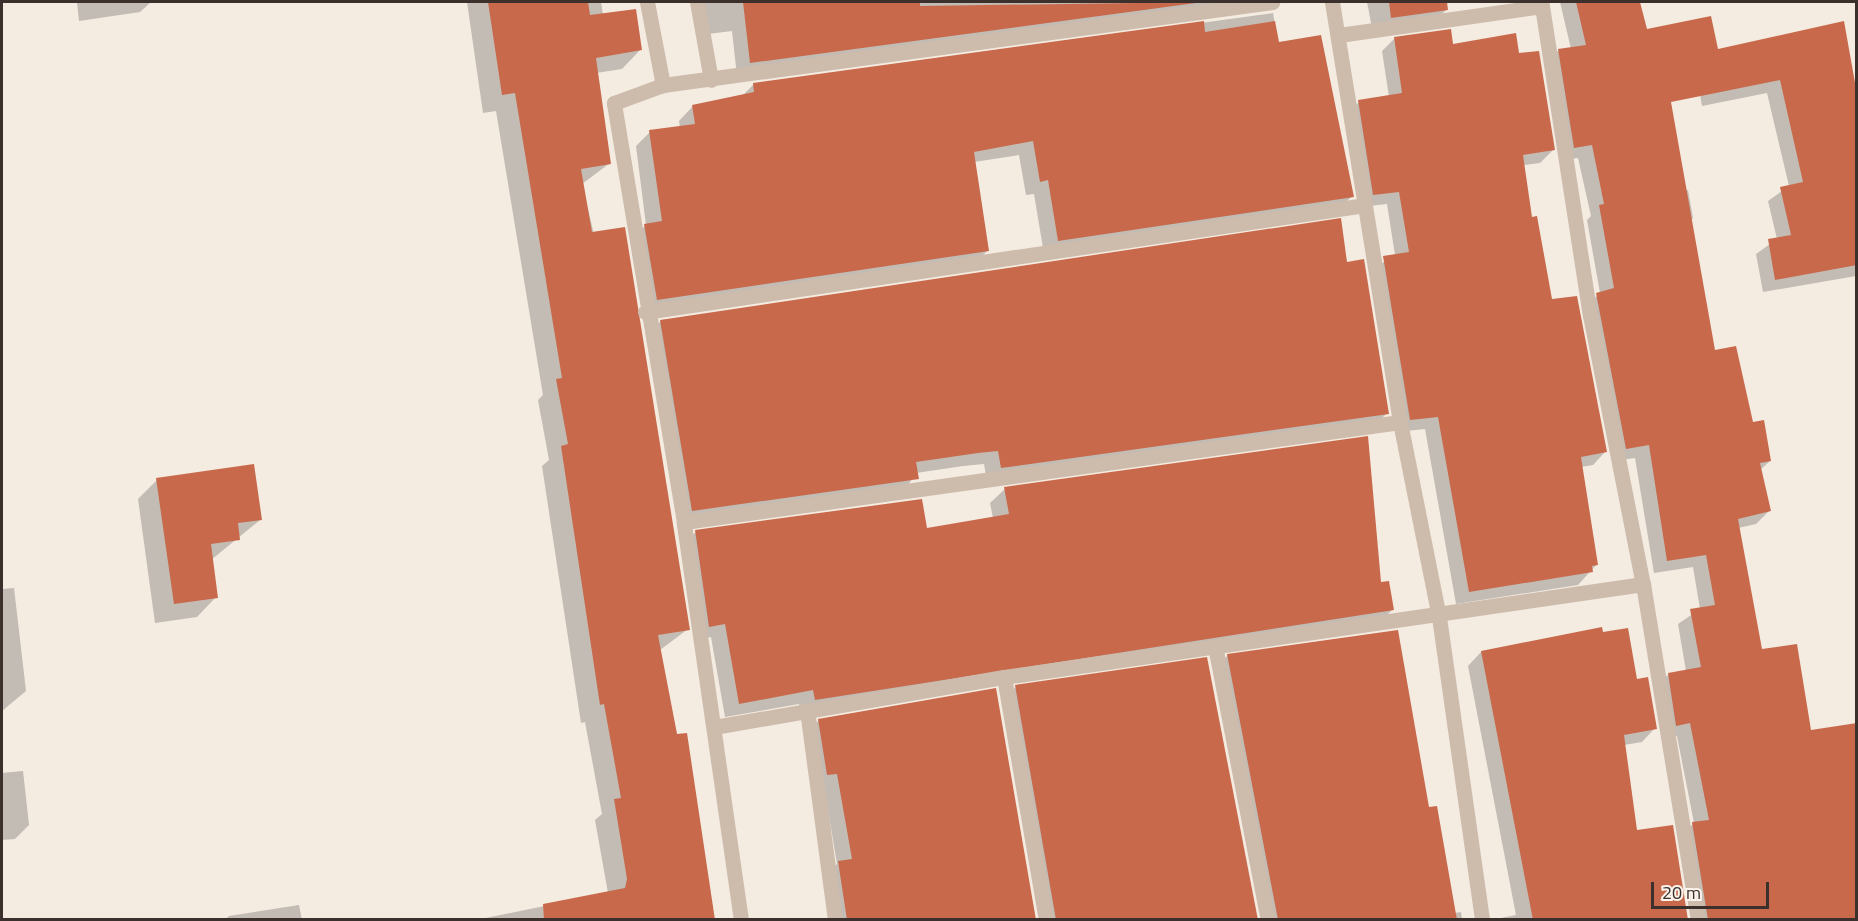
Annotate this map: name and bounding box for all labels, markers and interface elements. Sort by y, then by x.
scale bar [1654,870,1772,908]
text: 20 m [1662,879,1701,906]

